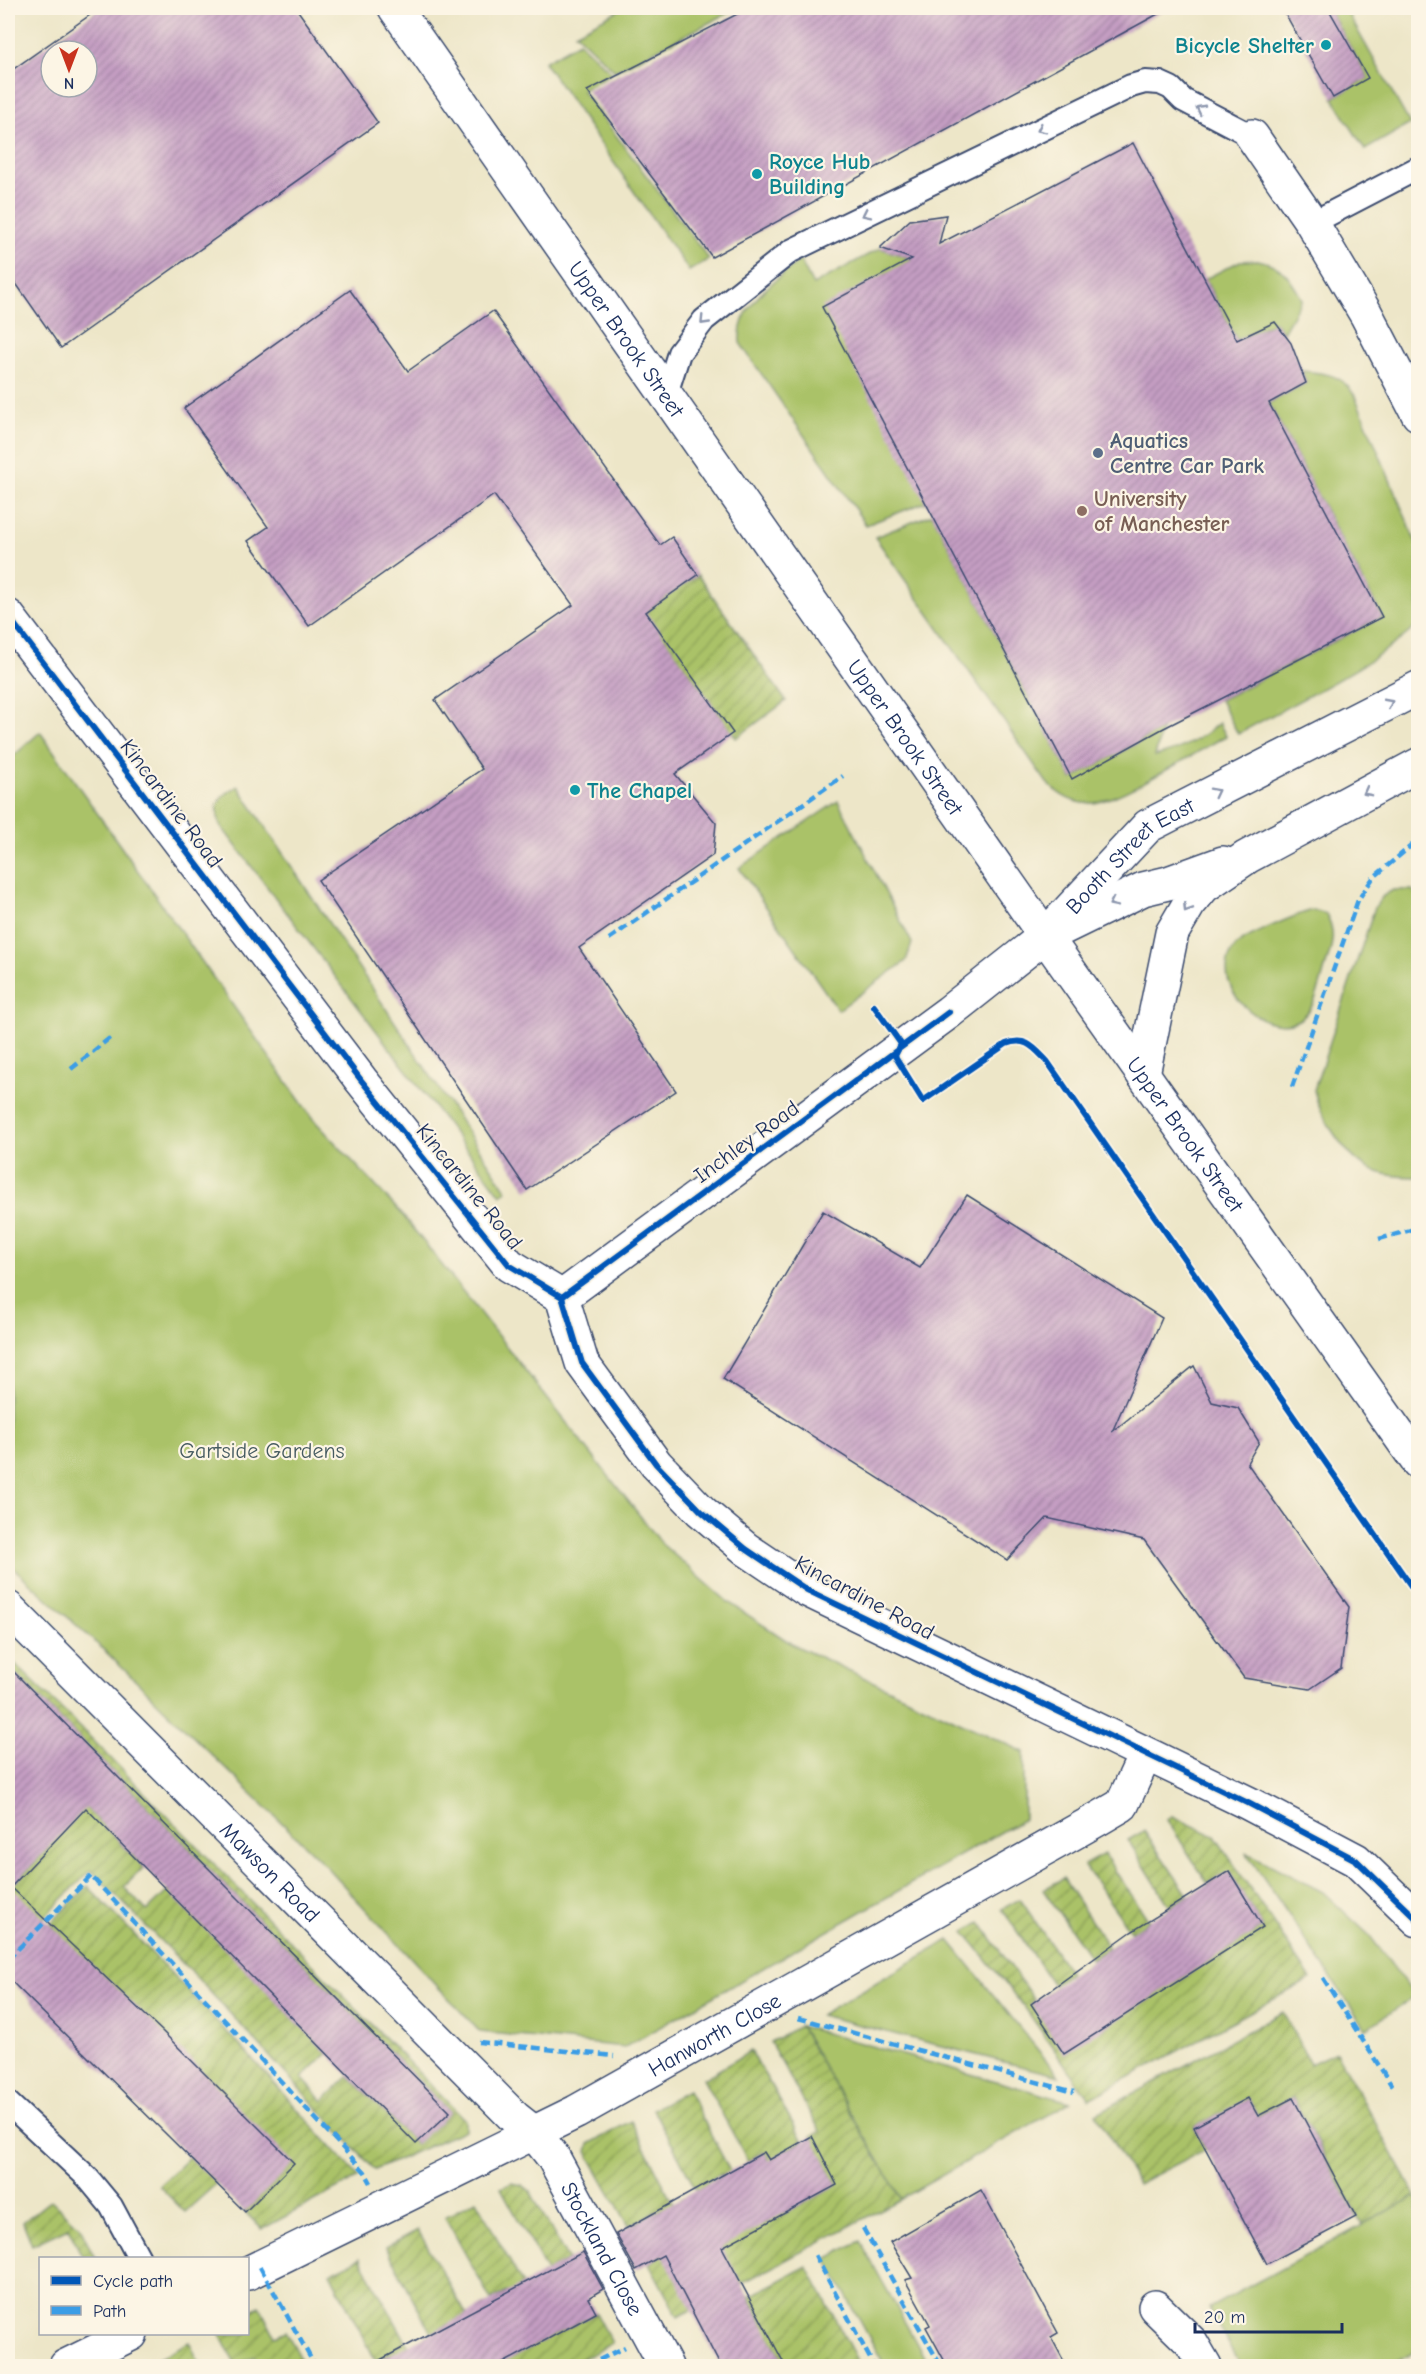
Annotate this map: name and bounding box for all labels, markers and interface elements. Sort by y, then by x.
place label: Bicycle Shelter [1175,33,1314,59]
marker: Bicycle Shelter [1319,38,1333,52]
north arrow [39,39,99,99]
text: N [64,74,74,92]
one-way arrow [1196,105,1207,116]
one-way arrow [1036,121,1047,133]
place label: Royce Hub Building [769,149,870,200]
marker: Royce Hub Building [750,167,764,181]
one-way arrow [861,207,872,219]
street label: Upper Brook Street [562,257,690,423]
one-way arrow [701,314,712,325]
place label: Aquatics Centre Car Park [1110,428,1264,479]
marker: Aquatics Centre Car Park [1091,446,1105,460]
place label: University of Manchester [1094,486,1230,537]
marker: University of Manchester [1075,504,1089,518]
street label: Upper Brook Street [841,655,969,821]
one-way arrow [1383,699,1393,710]
street label: Kincardine Road [114,734,228,873]
place label: The Chapel [587,778,692,804]
marker: The Chapel [568,783,582,797]
one-way arrow [1362,785,1373,796]
one-way arrow [1209,788,1220,799]
street label: Booth Street East [1061,792,1199,920]
one-way arrow [1108,896,1119,908]
one-way arrow [1183,901,1194,912]
street label: Upper Brook Street [1121,1052,1249,1218]
street label: Inchley Road [689,1095,804,1189]
street label: Kincardine Road [411,1119,528,1255]
park label: Gartside Gardens [179,1438,345,1464]
street label: Kincardine Road [790,1550,939,1646]
street label: Mawson Road [214,1817,325,1928]
street label: Hanworth Close [644,1988,786,2083]
street label: Stockland Close [555,2178,648,2320]
legend [39,2257,249,2335]
text: Cycle path [93,2271,173,2292]
scale bar [1195,2296,1342,2334]
text: Path [93,2301,126,2322]
text: 20 m [1204,2307,1245,2328]

